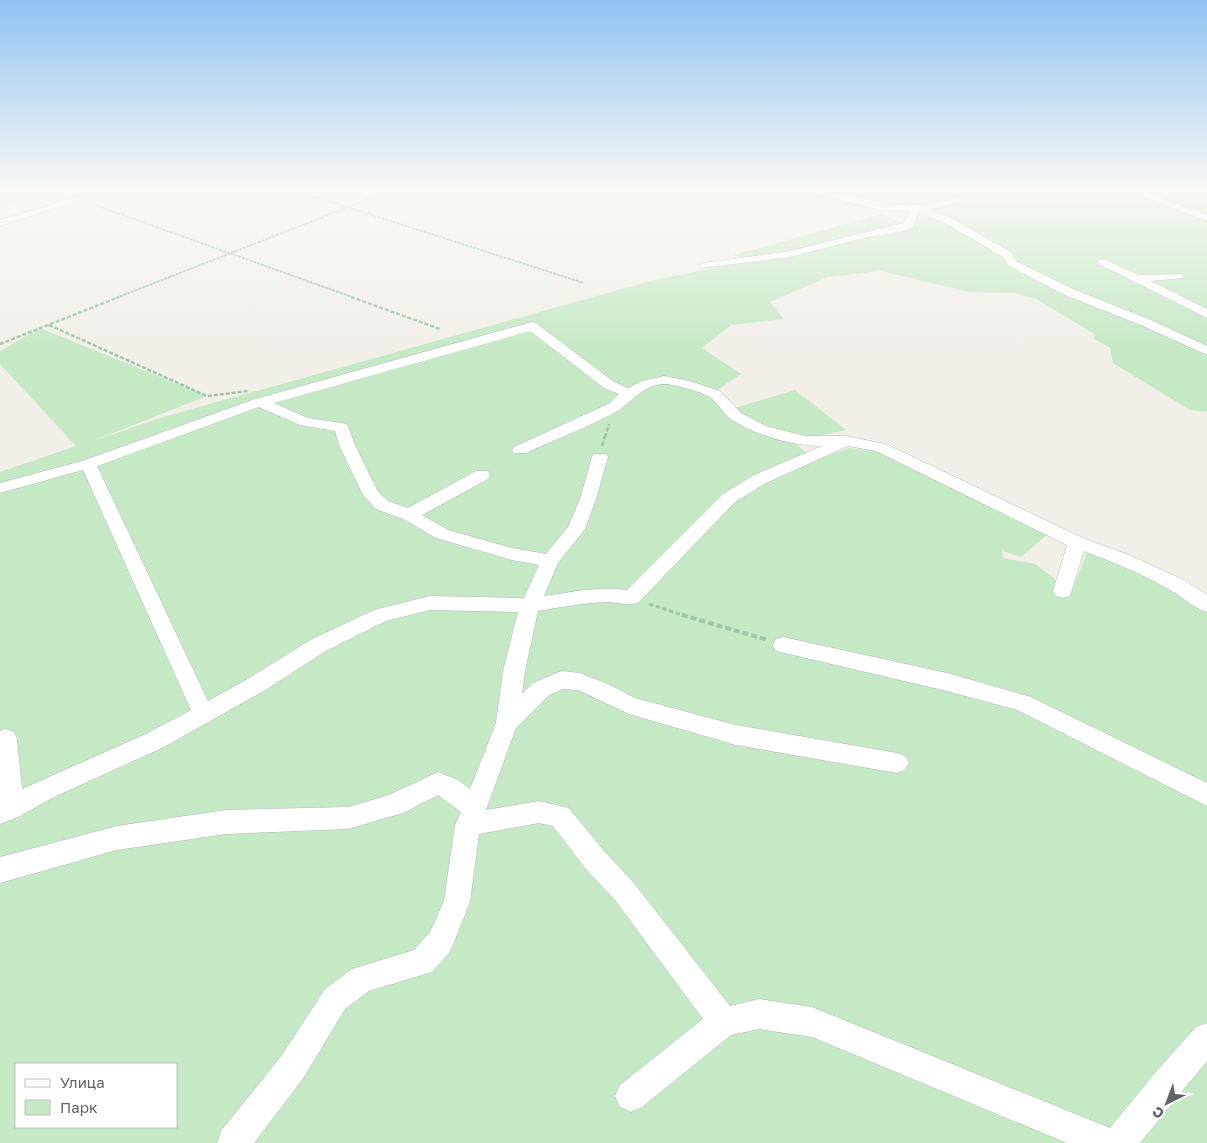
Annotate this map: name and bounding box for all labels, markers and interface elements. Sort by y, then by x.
legend [15,1063,178,1128]
text: Улица [60,1073,105,1091]
north arrow [1142,1078,1192,1128]
text: Парк [60,1098,98,1116]
text: С [1149,1103,1167,1123]

